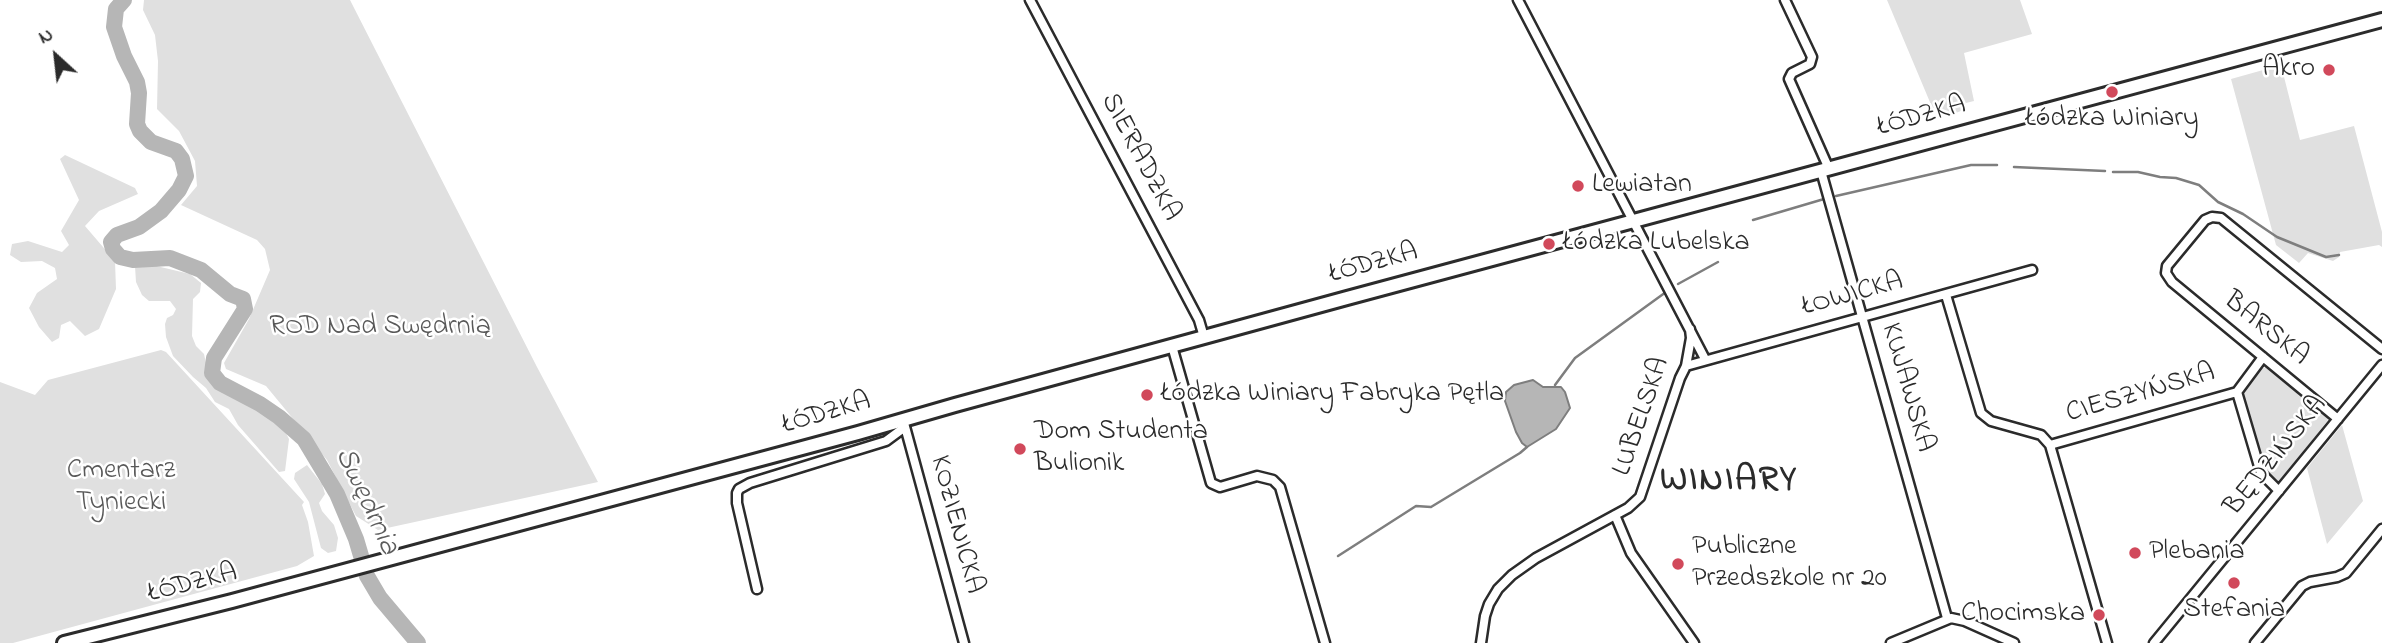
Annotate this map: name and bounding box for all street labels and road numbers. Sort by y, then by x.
street label: SIERADZKA [1091,88,1187,228]
street label: ŁÓDZKA [1874,90,1970,146]
street label: ŁÓDZKA [1326,237,1422,293]
street label: ŁOWICKA [1799,266,1907,326]
street label: BARSKA [2215,285,2315,375]
street label: KUJAWSKA [1872,320,1940,456]
street label: LUBELSKA [1607,353,1679,481]
street label: CIESZYŃSKA [2063,358,2219,432]
street label: ŁÓDZKA [779,386,875,444]
street label: BĘDZIŃSKA [2218,390,2336,524]
street label: KOZIENICKA [920,452,990,598]
street label: ŁÓDZKA [145,558,241,612]

